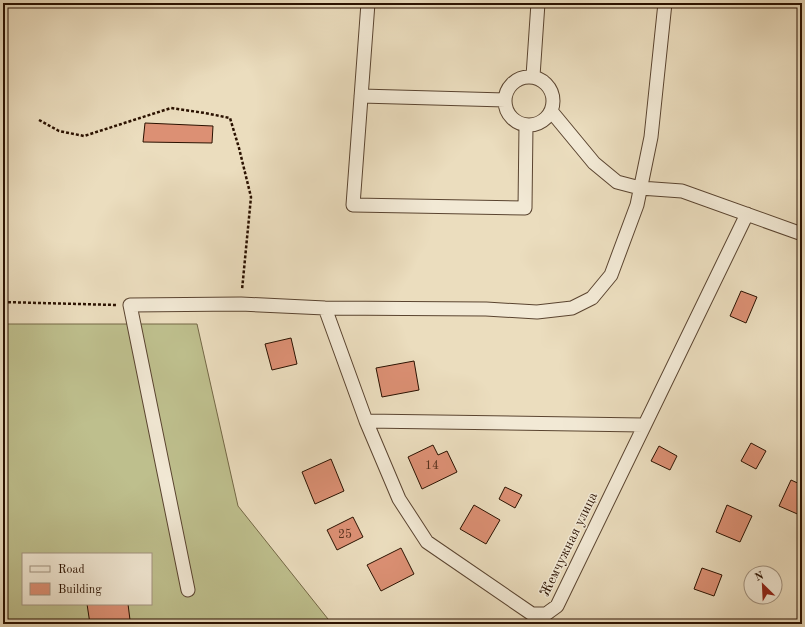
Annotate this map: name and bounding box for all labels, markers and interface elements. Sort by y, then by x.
house number: 14 [425,460,439,472]
street label: Жемчужная улица [538,490,600,599]
house number: 25 [338,528,352,541]
legend [22,553,152,605]
text: Road [58,564,85,576]
north arrow [743,565,783,605]
text: N [753,570,766,584]
text: Building [58,584,102,596]

